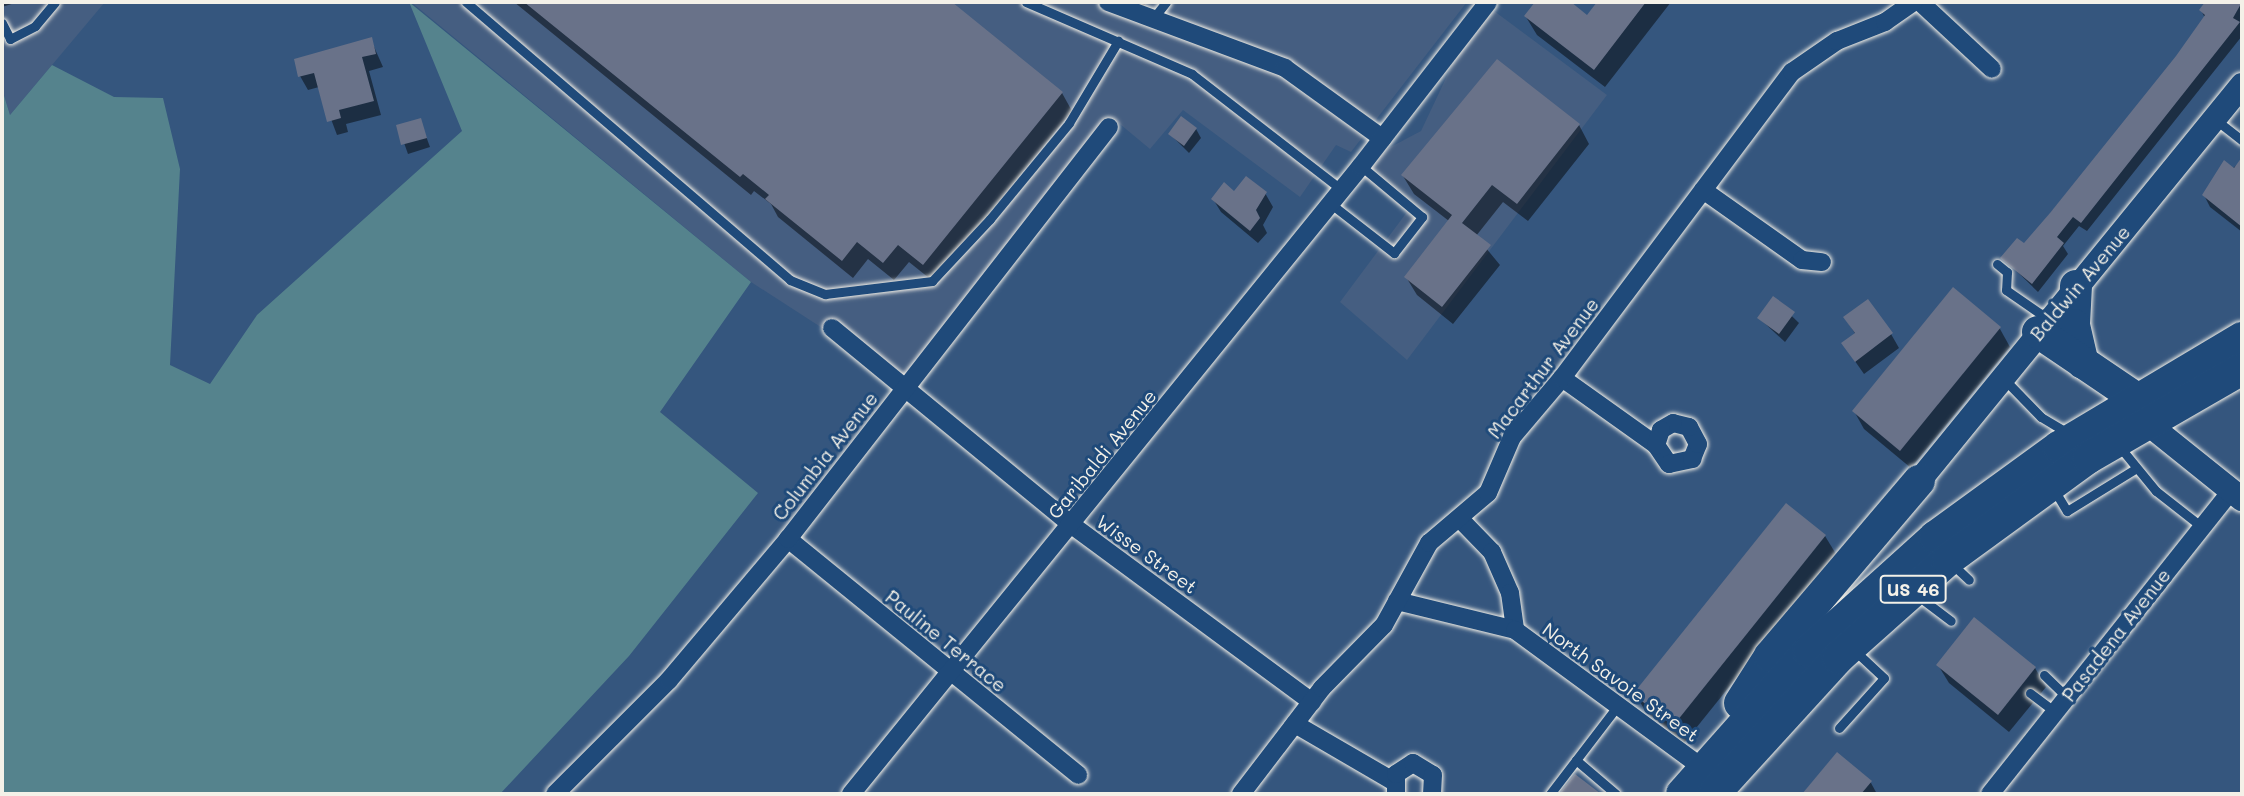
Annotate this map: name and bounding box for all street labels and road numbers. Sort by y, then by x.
street label: Baldwin Avenue [2025,221,2135,345]
street label: Macarthur Avenue [1483,293,1603,443]
street label: Garibaldi Avenue [1043,385,1161,523]
street label: Columbia Avenue [768,387,882,525]
street label: Wisse Street [1092,510,1202,598]
street label: Pasadena Avenue [2057,564,2175,706]
road number: US 46 [1878,574,1948,604]
street label: Pauline Terrace [881,585,1011,697]
street label: North Savoie Street [1538,618,1704,746]

